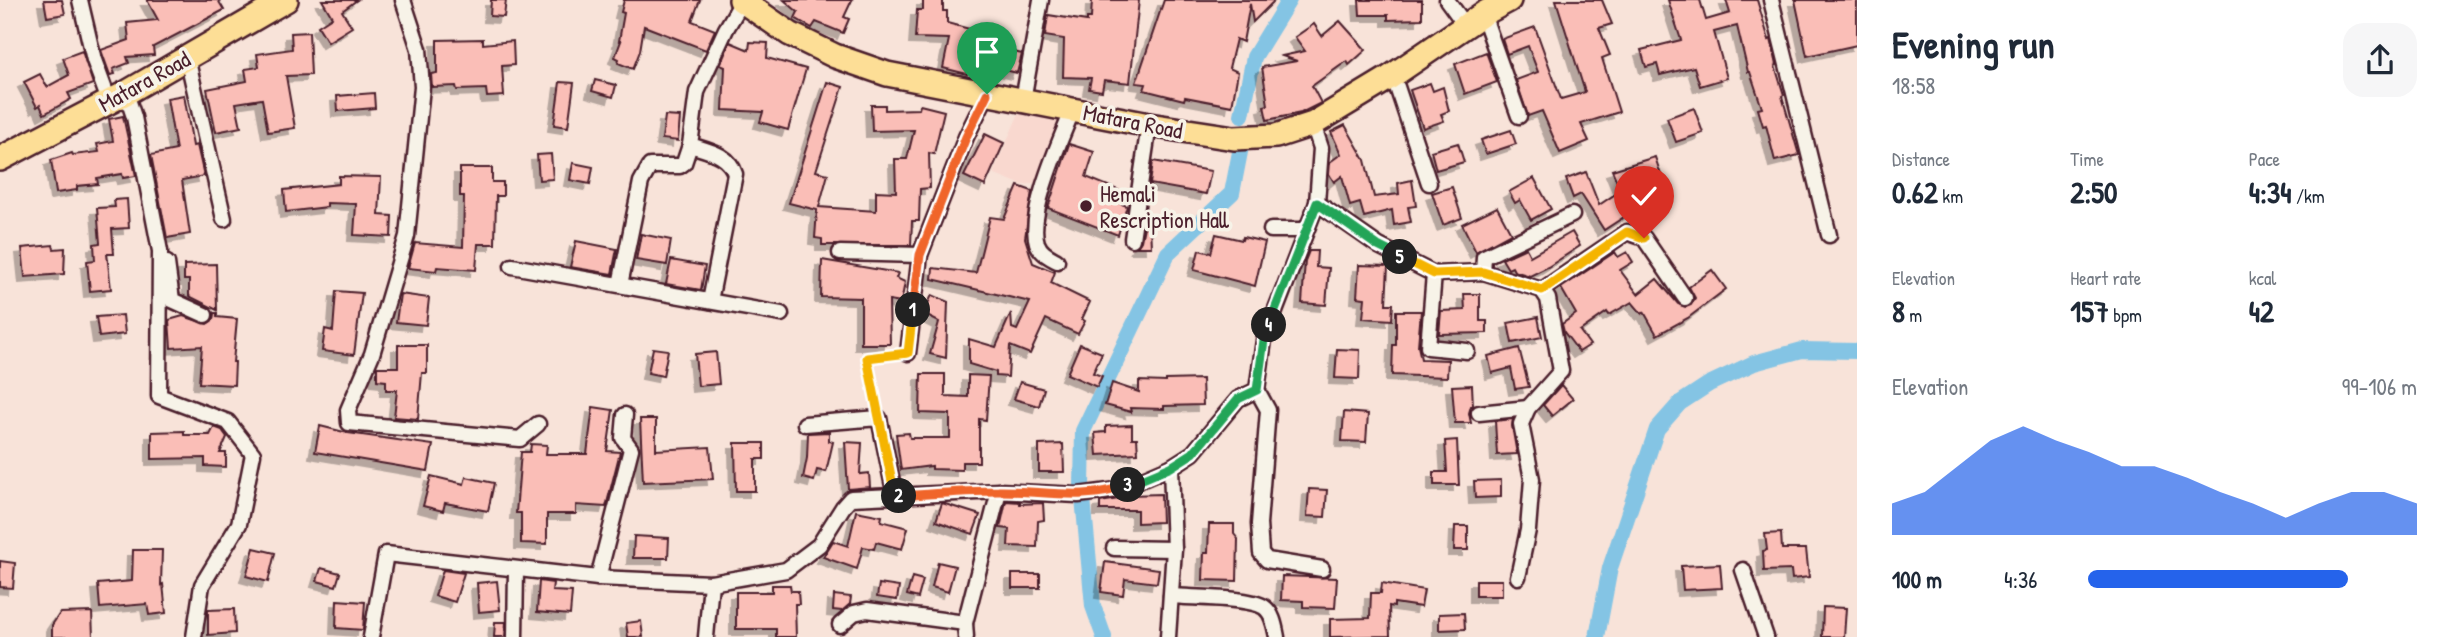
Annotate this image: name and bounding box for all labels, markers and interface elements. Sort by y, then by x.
text: Evening run [1892,18,2055,70]
pin [957,22,1017,94]
button: share [2343,23,2417,97]
icon: arrive [968,33,1006,71]
street label: Matara Road [93,43,195,119]
text: 18:58 [1892,70,1935,101]
street label: Matara Road [1081,96,1185,146]
text: Distance [1892,146,1950,172]
text: Time [2070,146,2104,172]
text: Pace [2249,146,2280,172]
pin [1614,166,1674,238]
text: 0.62 [1892,172,1938,212]
text: 2:50 [2070,172,2117,212]
text: 4:34 [2249,172,2292,212]
icon: check [1625,177,1663,215]
place label: Hemali Rescription Hall [1100,178,1230,235]
text: km [1938,183,1963,209]
text: /km [2292,183,2325,209]
marker: Hemali Rescription Hall [1078,198,1094,214]
pin: 5 [1382,240,1418,274]
text: 5 [1395,243,1404,269]
text: Elevation [1892,265,1955,291]
text: Heart rate [2070,265,2141,291]
text: kcal [2249,265,2276,291]
text: 8 [1892,291,1905,331]
text: 157 [2070,291,2109,331]
text: 42 [2249,291,2274,331]
pin: 1 [895,292,930,328]
text: 1 [909,296,916,322]
text: m [1905,302,1922,328]
text: bpm [2109,302,2142,328]
pin: 4 [1252,308,1286,342]
text: 4 [1265,311,1272,337]
text: Elevation [1892,371,1968,402]
text: 99–106 m [2342,371,2417,402]
pin: 3 [1110,468,1146,503]
text: 3 [1123,471,1132,497]
pin: 2 [881,478,916,514]
text: 2 [894,482,903,508]
text: 100 m [1892,564,1942,595]
text: 4:36 [2004,564,2037,595]

